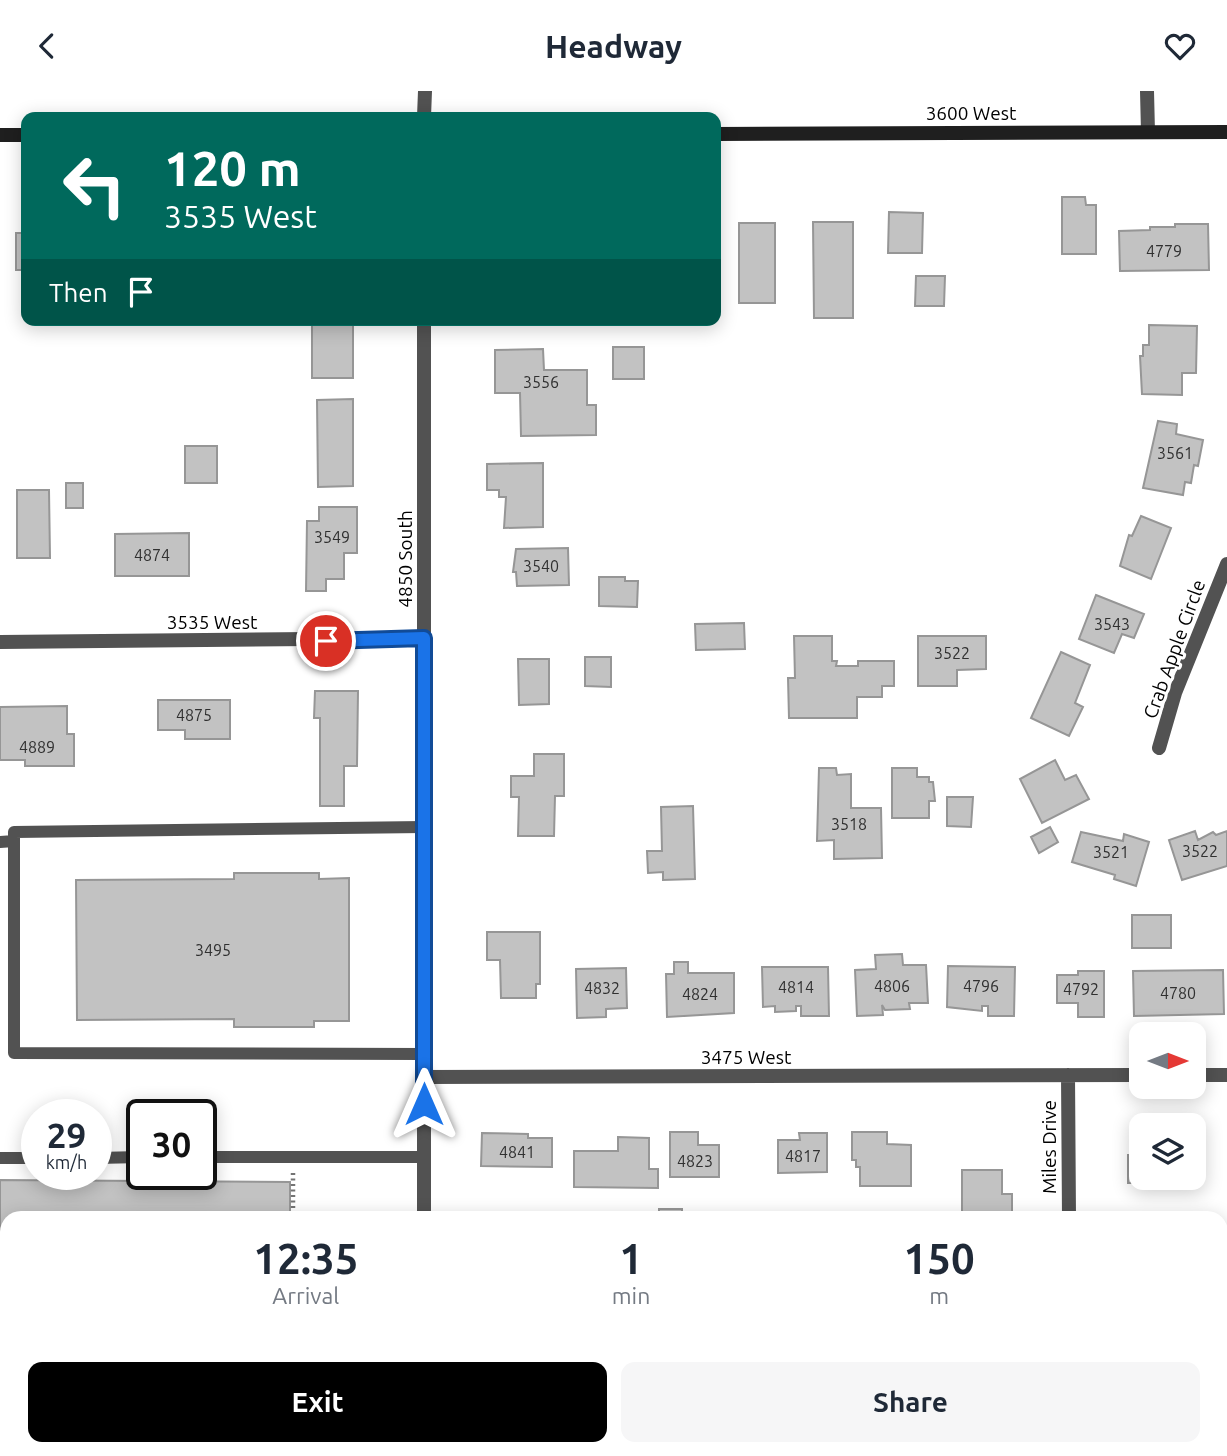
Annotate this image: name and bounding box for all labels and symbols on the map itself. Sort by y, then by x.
street label: 3600 West [926,102,1017,124]
house number: 4779 [1146,242,1182,260]
house number: 3556 [523,373,559,391]
house number: 3561 [1157,444,1193,462]
street label: 4850 South [394,510,416,608]
house number: 3549 [314,528,350,546]
house number: 4874 [134,546,170,564]
house number: 3540 [523,557,559,575]
street label: Crab Apple Circle [1139,577,1209,721]
street label: 3535 West [167,611,258,633]
pin [296,611,356,671]
house number: 3543 [1094,615,1130,633]
house number: 3522 [934,644,970,662]
house number: 4875 [176,706,212,724]
house number: 4889 [19,738,55,756]
house number: 3518 [831,815,867,833]
house number: 3522 [1182,842,1218,860]
house number: 3521 [1093,843,1129,861]
house number: 3495 [195,941,231,959]
house number: 4806 [874,977,910,995]
house number: 4796 [963,977,999,995]
house number: 4814 [778,978,814,996]
house number: 4832 [584,979,620,997]
house number: 4792 [1063,980,1099,998]
house number: 4780 [1160,984,1196,1002]
house number: 4824 [682,985,718,1003]
north arrow [1129,1022,1206,1099]
street label: 3475 West [701,1046,792,1068]
position arrow [387,1067,461,1141]
speed limit sign: 30 [126,1099,217,1190]
street label: Miles Drive [1038,1100,1060,1194]
house number: 4841 [499,1143,535,1161]
house number: 4817 [785,1147,821,1165]
house number: 4823 [677,1152,713,1170]

